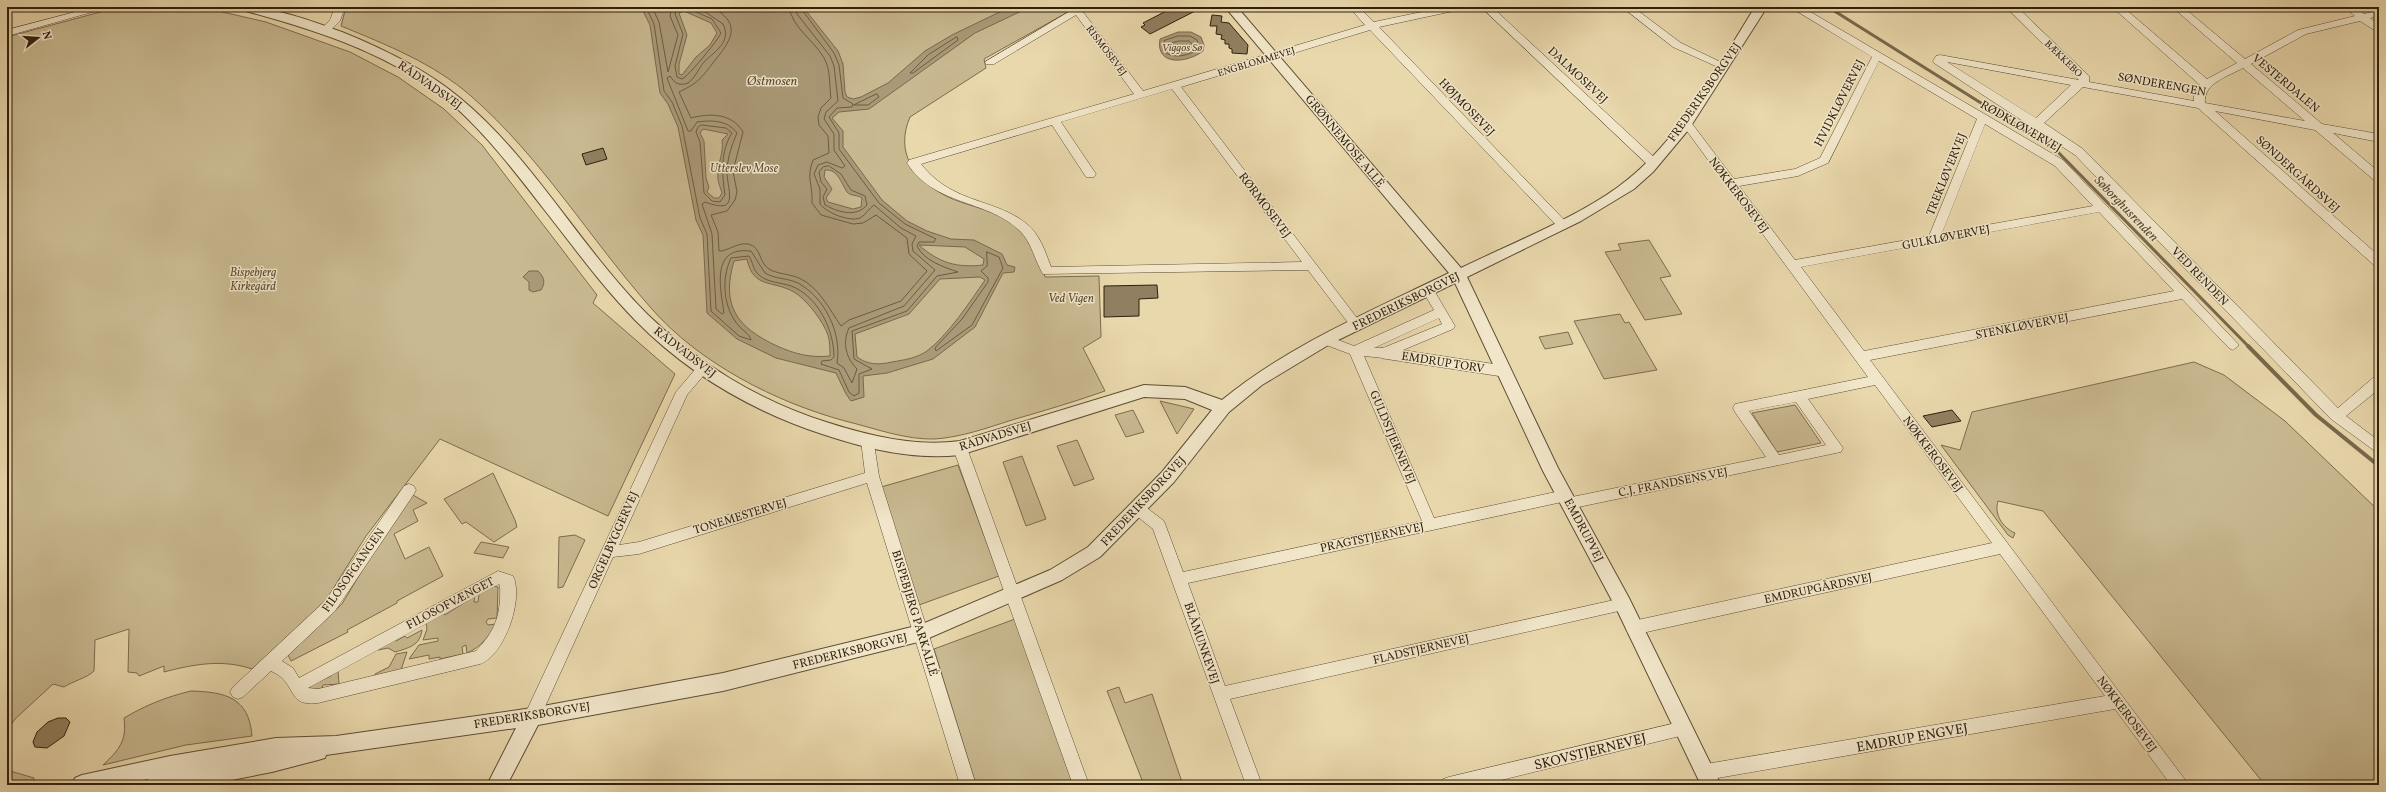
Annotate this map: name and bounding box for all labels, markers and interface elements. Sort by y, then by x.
north arrow [18,18,58,58]
street label: RISMOSEVEJ [1083,22,1130,79]
text: N [38,29,54,42]
street label: BÆKKEBO [2041,37,2085,80]
street label: FREDERIKSBORGVEJ [1665,40,1745,145]
water label: Viggos Sø [1162,41,1203,56]
street label: ENGBLOMMEVEJ [1216,43,1297,80]
street label: DALMOSEVEJ [1544,44,1611,108]
street label: VESTERDALEN [2248,51,2323,117]
street label: RÅDVADSVEJ [394,57,465,114]
street label: HVIDKLØVERVEJ [1811,57,1869,150]
street label: SØNDERENGEN [2116,69,2207,101]
water label: Østmosen [747,73,798,91]
street label: HØJMOSEVEJ [1435,75,1498,140]
street label: GRØNNEMOSE ALLÉ [1301,91,1388,191]
street label: RØDKLØVERVEJ [1977,97,2064,157]
street label: TREKLØVERVEJ [1923,131,1971,218]
street label: SØNDERGÅRDSVEJ [2252,132,2344,217]
street label: NØKKEROSEVEJ [1704,154,1772,237]
park label: Utterslev Mose [710,161,779,177]
street label: RØRMOSEVEJ [1234,170,1294,242]
water label: Søborghusrenden [2089,172,2162,247]
street label: GULKLØVERVEJ [1901,222,1992,254]
street label: VED RENDEN [2167,244,2231,310]
park label: Bispebjerg Kirkegård [230,265,276,295]
street label: FREDERIKSBORGVEJ [1350,269,1463,335]
park label: Ved Vigen [1048,291,1094,307]
street label: STENKLØVERVEJ [1974,310,2070,344]
street label: RÅDVADSVEJ [650,323,719,382]
street label: EMDRUP TORV [1400,349,1485,377]
street label: GULDSTJERNEVEJ [1365,388,1419,487]
street label: NØKKEROSEVEJ [1898,413,1966,496]
street label: RÅDVADSVEJ [957,417,1033,456]
street label: FREDERIKSBORGVEJ [1098,453,1190,550]
street label: C.J. FRANDSENS VEJ [1617,465,1729,501]
street label: ORGELBYGGERVEJ [585,489,643,592]
street label: TONEMESTERVEJ [692,495,789,539]
street label: EMDRUPVEJ [1560,496,1607,565]
street label: PRAGTSTJERNEVEJ [1319,519,1426,557]
street label: FILOSOFGANGEN [319,525,389,616]
street label: BISPEBJERG PARKALLÉ [887,548,942,678]
street label: EMDRUPGÅRDSVEJ [1763,569,1874,608]
street label: FILOSOFVÆNGET [404,574,497,634]
street label: BLÅMUNKEVEJ [1180,600,1223,686]
street label: FREDERIKSBORGVEJ [791,630,909,674]
street label: FLADSTJERNEVEJ [1371,631,1471,669]
street label: NØKKEROSEVEJ [2092,673,2160,756]
street label: FREDERIKSBORGVEJ [473,699,592,733]
street label: EMDRUP ENGVEJ [1855,719,1970,758]
street label: SKOVSTJERNEVEJ [1532,729,1649,776]

